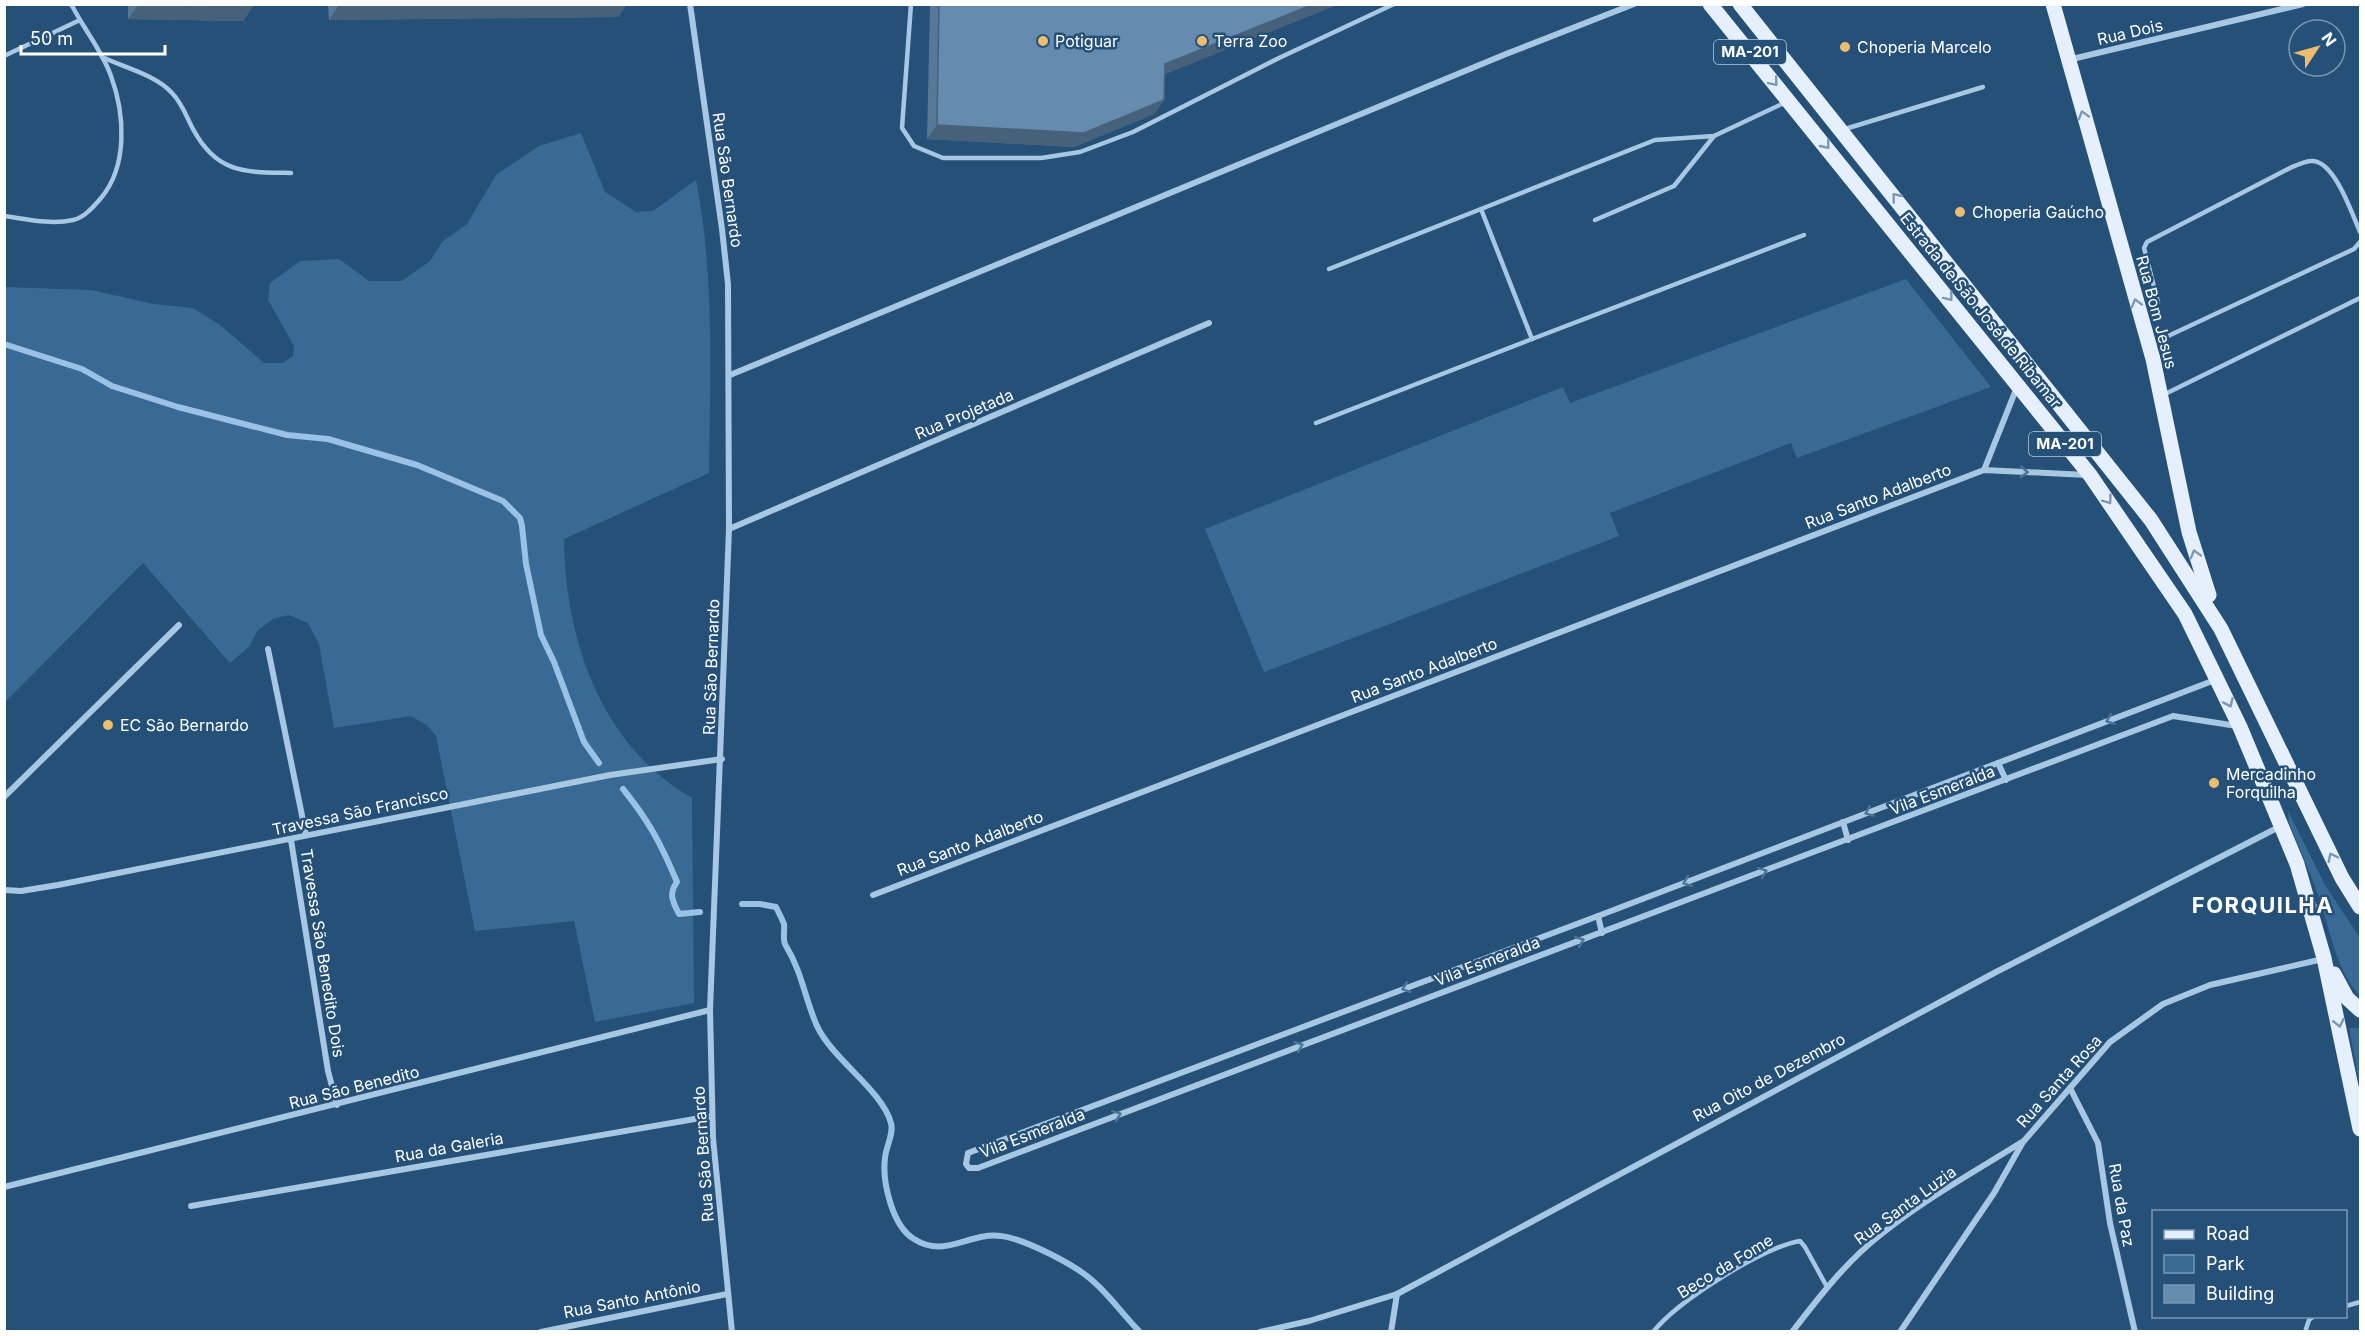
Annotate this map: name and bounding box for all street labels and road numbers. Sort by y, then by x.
street label: Rua Dois [2095,15,2165,49]
road number: MA-201 [1714,40,1786,64]
street label: Rua São Bernardo [709,111,747,249]
street label: Estrada de São José de Ribamar [1896,208,2066,412]
street label: Rua Bom Jesus [2132,253,2182,371]
street label: Rua Projetada [912,384,1016,444]
road number: MA-201 [2029,432,2101,456]
street label: Rua Santo Adalberto [1802,459,1954,533]
street label: Rua São Bernardo [699,599,723,735]
street label: Rua Santo Adalberto [1348,633,1500,707]
street label: Vila Esmeralda [1886,761,1998,819]
street label: Travessa São Francisco [270,783,450,839]
street label: Rua Santo Adalberto [894,806,1046,880]
street label: Travessa São Benedito Dois [297,847,349,1059]
street label: Vila Esmeralda [1431,932,1543,990]
street label: Rua Oito de Dezembro [1689,1028,1849,1126]
street label: Rua Santa Rosa [2012,1031,2106,1131]
street label: Rua São Benedito [287,1061,421,1113]
street label: Rua São Bernardo [688,1085,718,1223]
street label: Vila Esmeralda [976,1104,1088,1162]
street label: Rua da Galeria [393,1128,505,1166]
street label: Rua Santa Luzia [1850,1161,1960,1249]
street label: Rua da Paz [2105,1162,2139,1248]
street label: Beco da Fome [1674,1230,1776,1302]
street label: Rua Santo Antônio [562,1276,702,1322]

